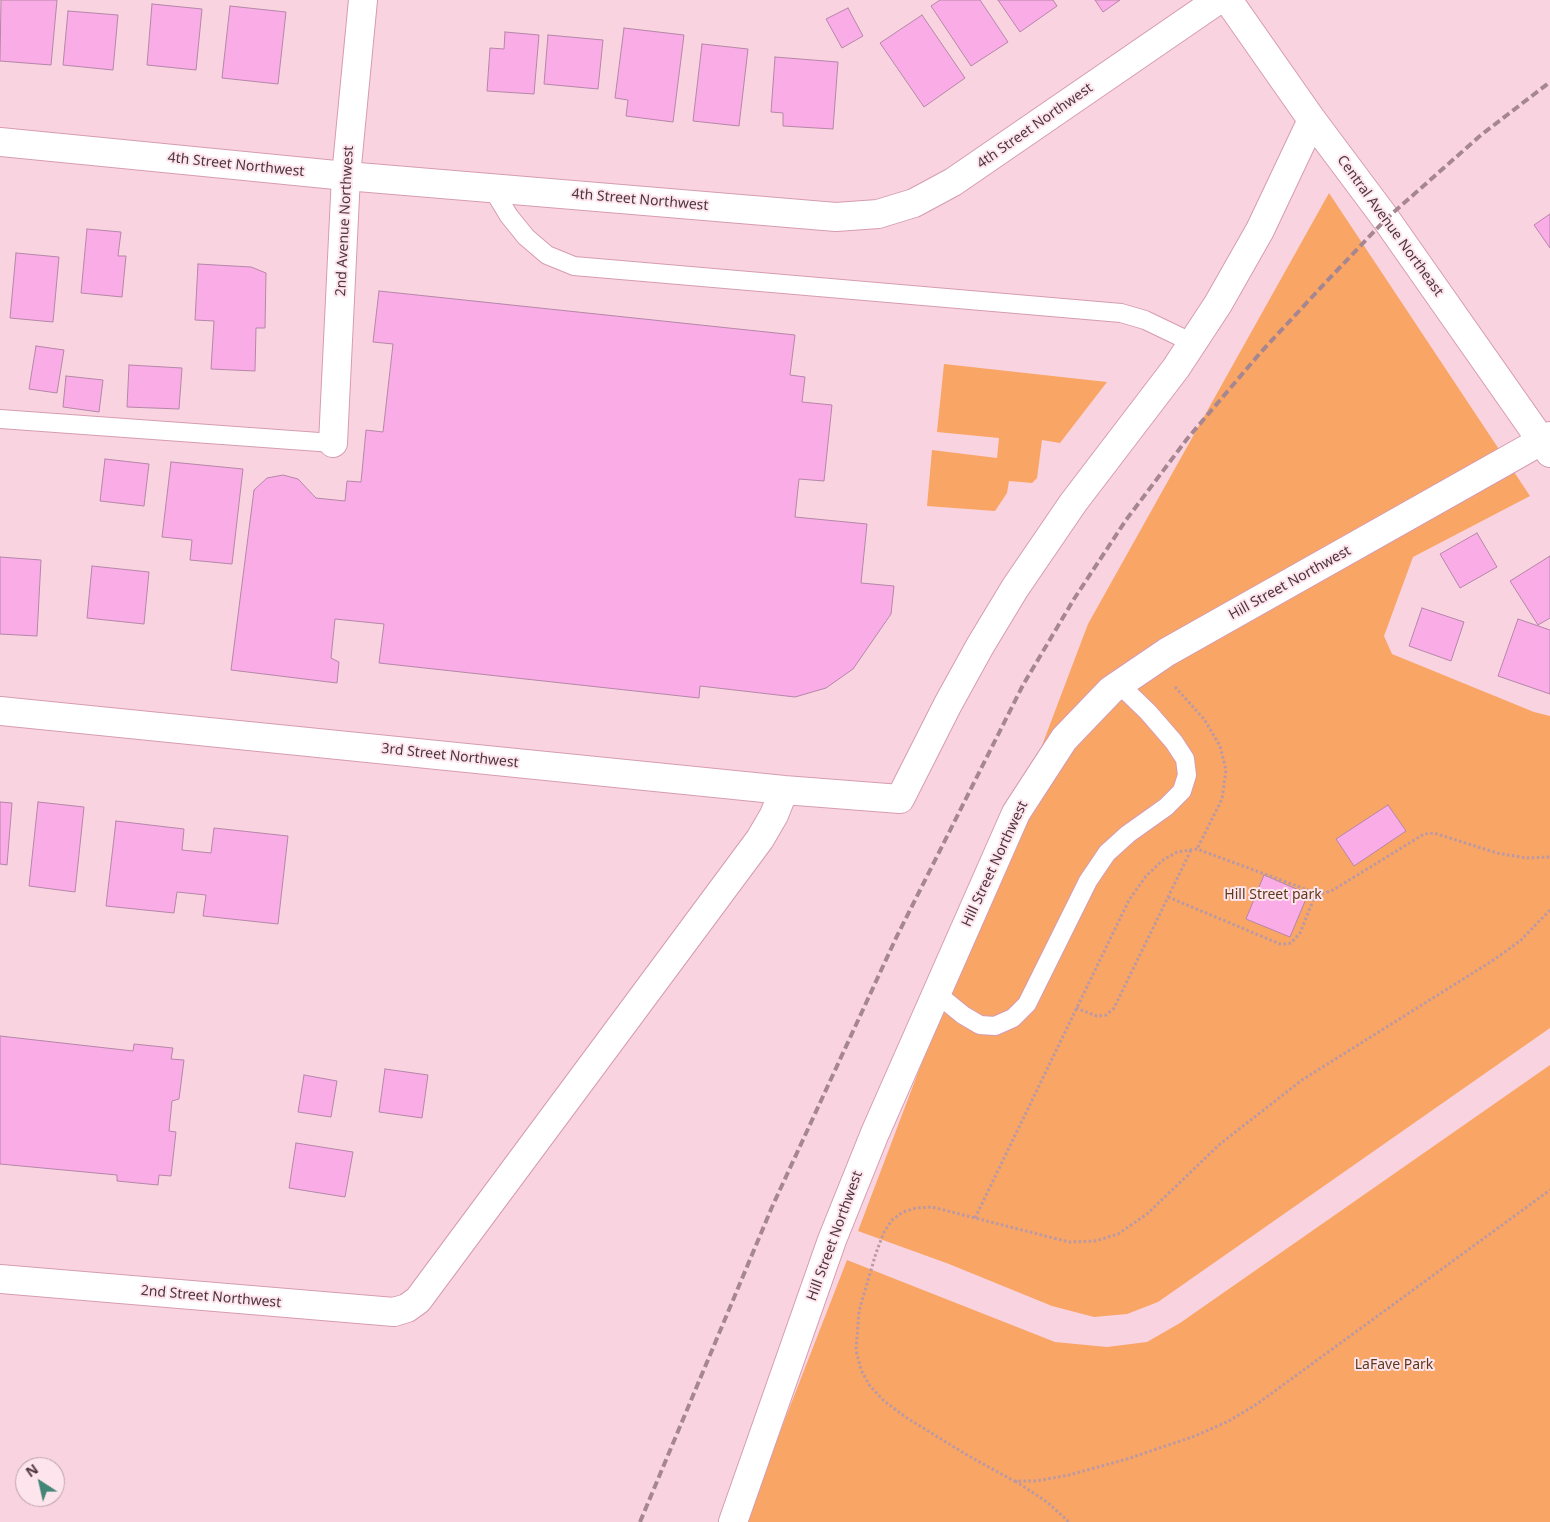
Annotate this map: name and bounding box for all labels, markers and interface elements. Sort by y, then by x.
street label: 4th Street Northwest [974,80,1096,172]
street label: 2nd Avenue Northwest [333,145,357,297]
street label: 4th Street Northwest [167,149,305,181]
street label: Central Avenue Northeast [1333,152,1447,300]
street label: 4th Street Northwest [571,186,709,214]
street label: Hill Street Northwest [1226,542,1354,624]
street label: 3rd Street Northwest [381,740,519,772]
street label: Hill Street Northwest [958,798,1032,930]
park label: Hill Street park [1224,887,1322,903]
street label: Hill Street Northwest [804,1169,866,1303]
street label: 2nd Street Northwest [140,1282,282,1312]
park label: LaFave Park [1355,1357,1433,1373]
north arrow [15,1457,65,1507]
text: N [22,1459,42,1481]

